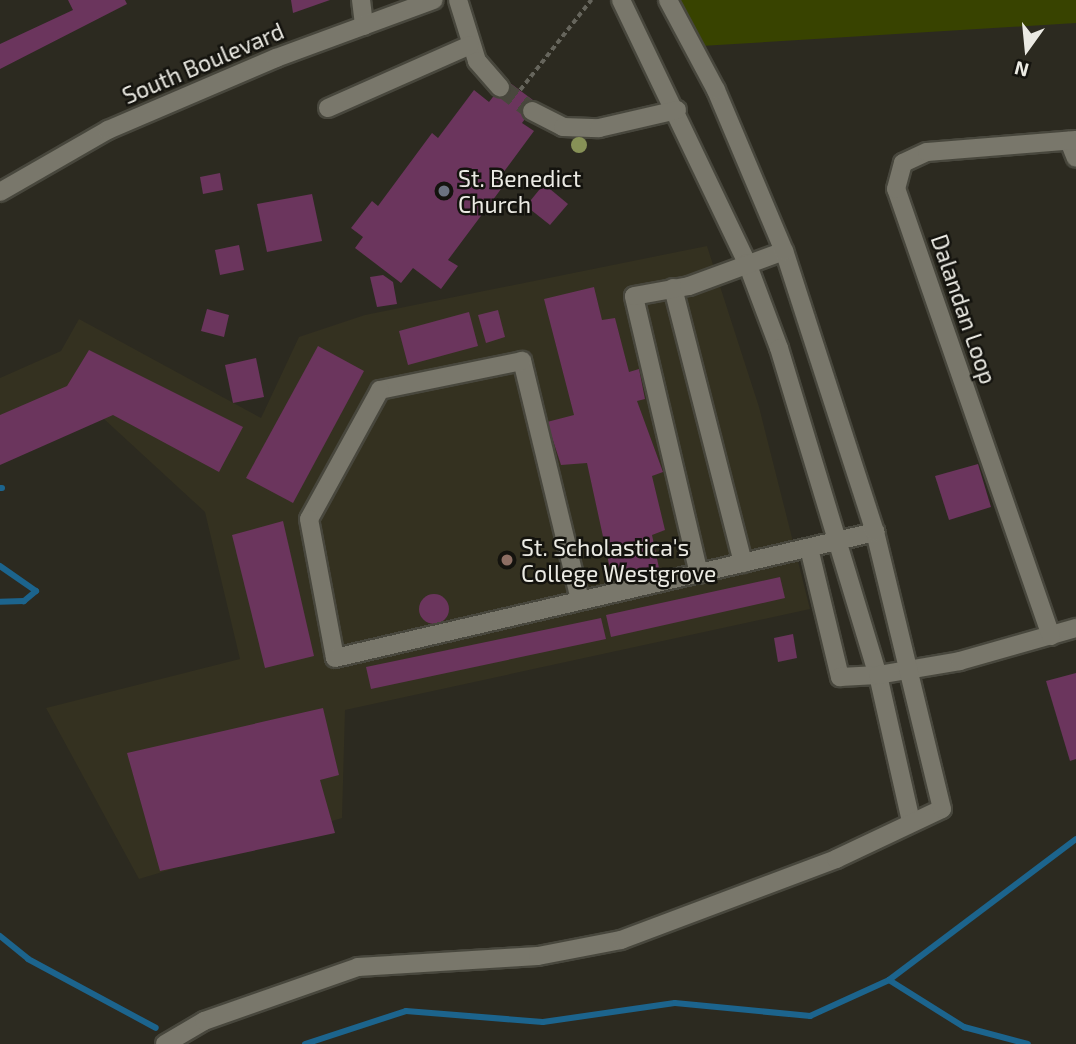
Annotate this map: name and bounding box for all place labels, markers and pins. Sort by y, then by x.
place label: St. Benedict Church [458,164,581,218]
marker: St. Benedict Church [436,183,452,199]
place label: St. Scholastica's College Westgrove [521,533,717,587]
marker: St. Scholastica's College Westgrove [499,552,515,568]

